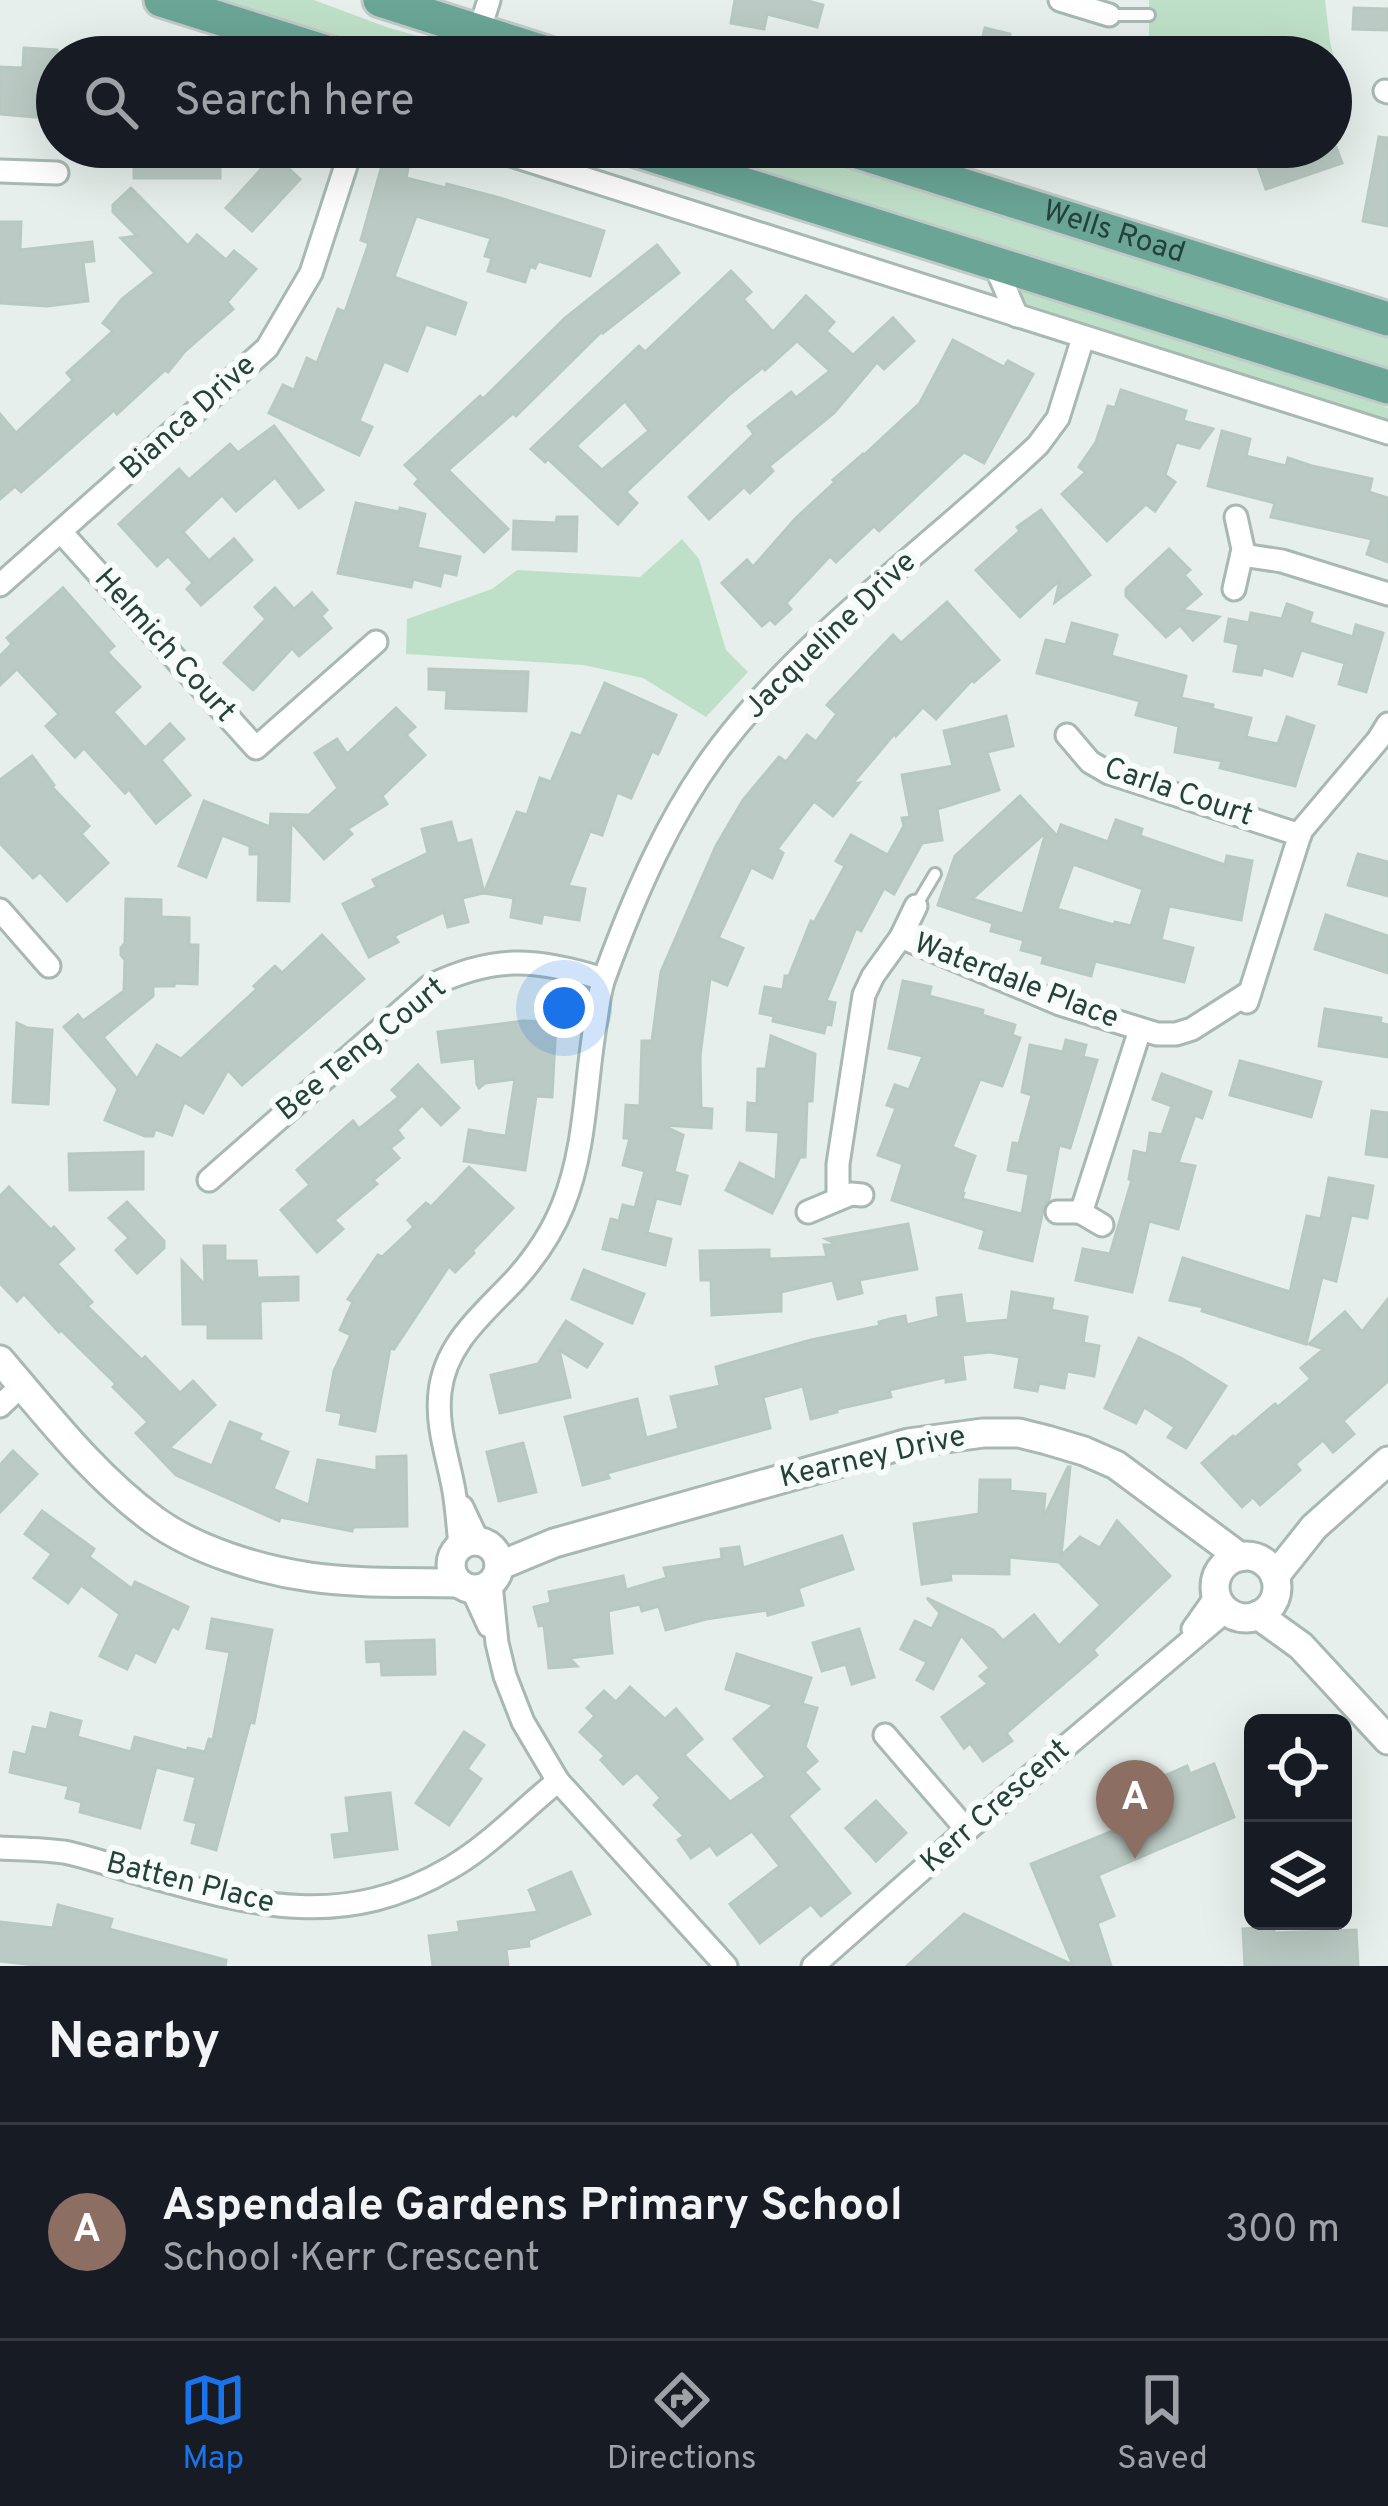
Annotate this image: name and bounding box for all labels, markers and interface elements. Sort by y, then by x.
search box [36,36,1352,168]
icon: search [78,69,144,135]
text: Search here [174,74,414,131]
street label: Wells Road [1038,193,1190,272]
street label: Bianca Drive [114,348,264,488]
street label: Jacqueline Drive [737,545,925,727]
street label: Helmich Court [85,562,243,730]
street label: Carla Court [1099,750,1257,836]
street label: Waterdale Place [908,926,1124,1038]
street label: Bee Teng Court [270,970,454,1130]
your location [534,978,594,1038]
street label: Kearney Drive [776,1419,970,1497]
map controls [1244,1714,1352,1930]
button: locate [1244,1714,1352,1822]
street label: Kerr Crescent [914,1732,1078,1882]
pin: A [1096,1760,1174,1859]
button: layers [1244,1822,1352,1930]
street label: Batten Place [102,1845,278,1923]
text: Nearby [48,2012,220,2077]
text: Aspendale Gardens Primary School [162,2179,903,2236]
text: A [73,2207,101,2256]
text: 300 m [1225,2207,1340,2256]
text: School · Kerr Crescent [162,2236,540,2285]
tab: Map [180,2367,246,2481]
tab: Directions [607,2367,757,2481]
tab: Saved [1117,2367,1208,2481]

